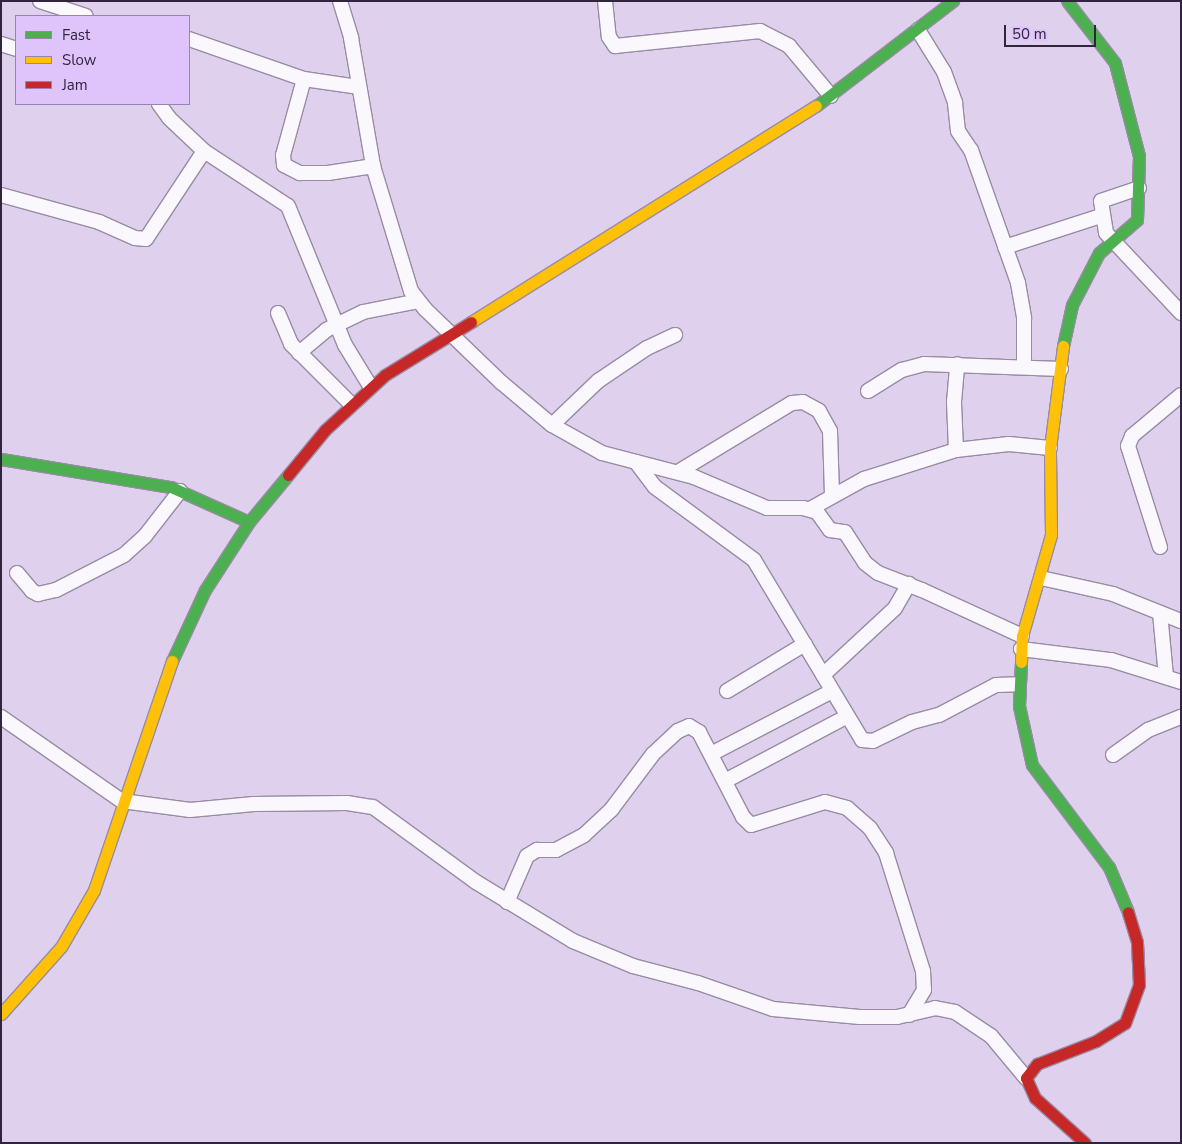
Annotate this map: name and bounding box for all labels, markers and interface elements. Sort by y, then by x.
legend [15,15,190,105]
scale bar [1007,15,1100,47]
text: 50 m [1012,24,1047,44]
text: Fast [62,25,90,45]
text: Slow [62,50,96,70]
text: Jam [62,75,88,95]

